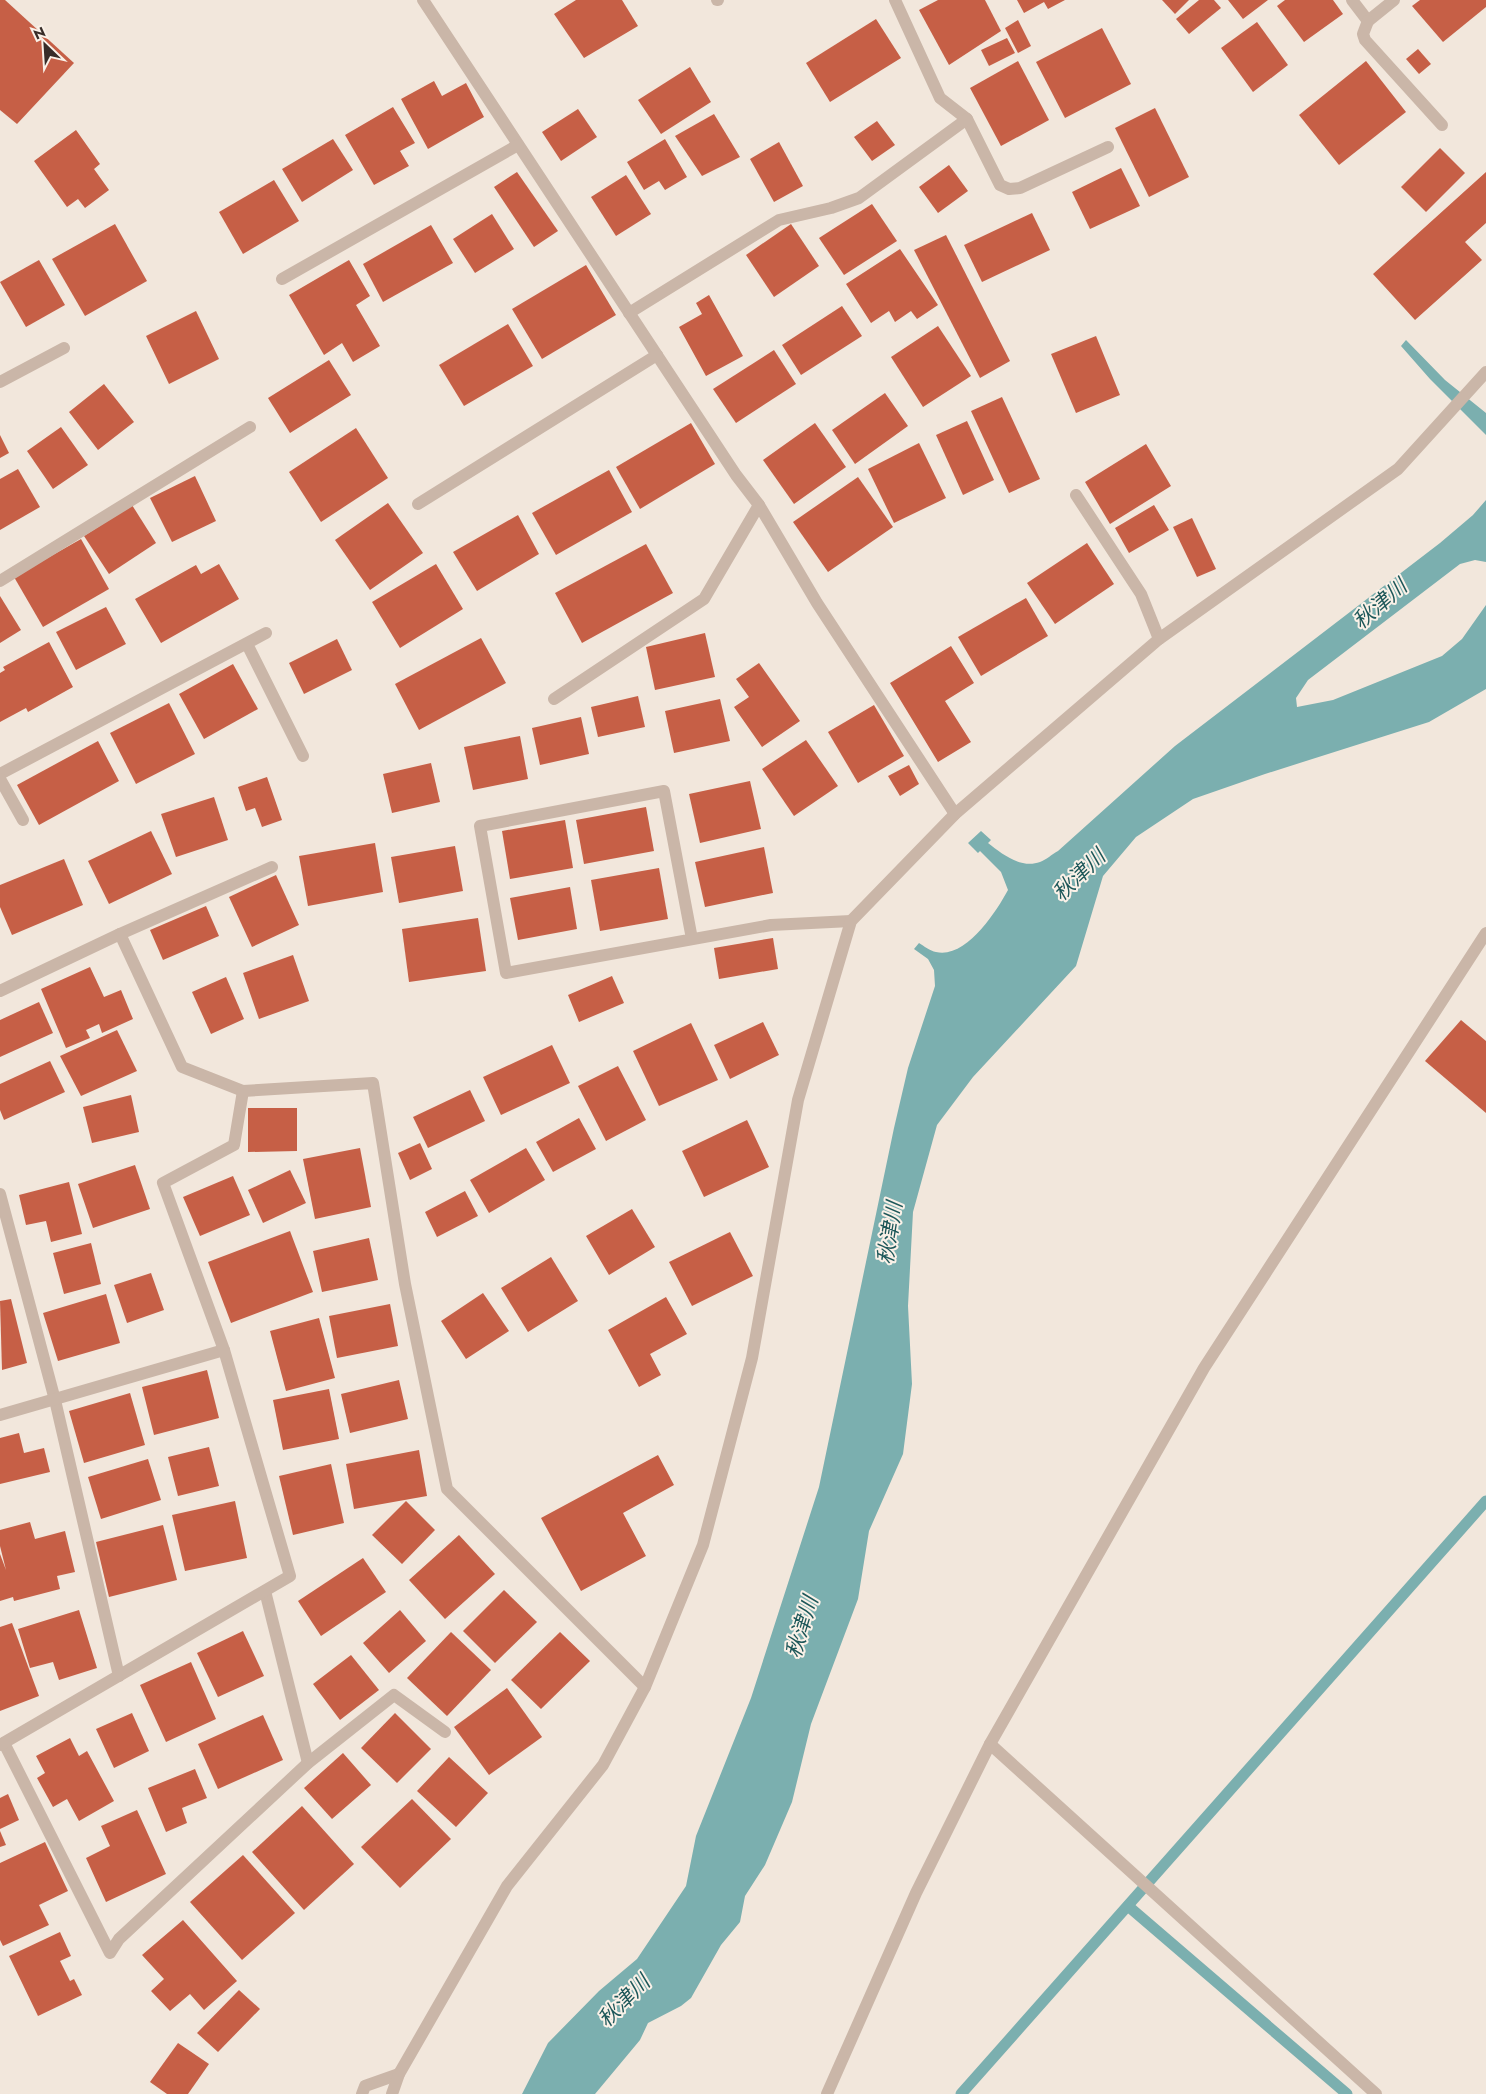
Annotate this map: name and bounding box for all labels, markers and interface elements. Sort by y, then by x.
north arrow [20,20,70,70]
text: N [30,22,49,45]
water label: 秋津川 [1346,571,1415,636]
water label: 秋津川 [1046,841,1114,908]
water label: 秋津川 [870,1198,910,1266]
water label: 秋津川 [778,1591,826,1662]
water label: 秋津川 [591,1967,658,2034]

